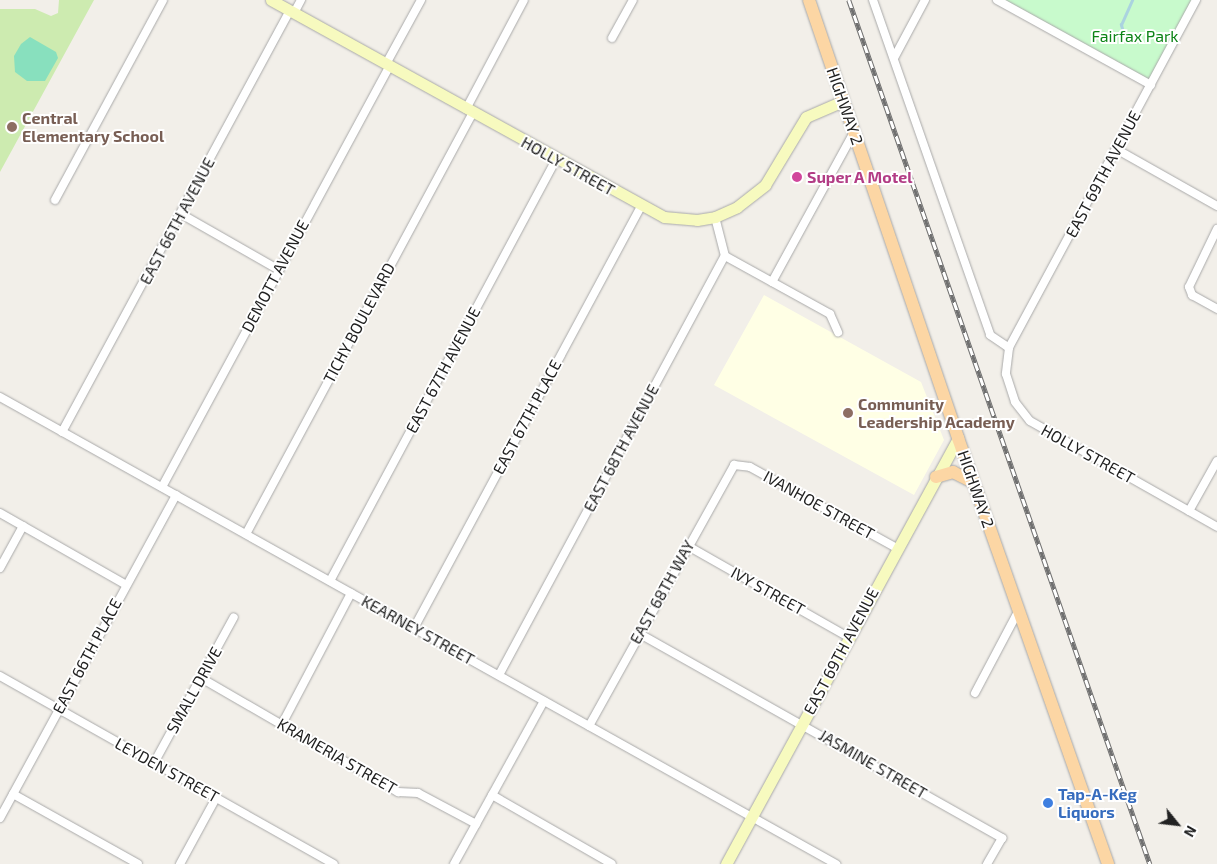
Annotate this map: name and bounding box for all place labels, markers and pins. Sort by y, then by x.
place label: Central Elementary School [22,108,165,146]
marker: Central Elementary School [6,121,18,133]
place label: Super A Motel [807,167,914,187]
marker: Super A Motel [791,171,803,183]
place label: Community Leadership Academy [858,394,1015,432]
marker: Community Leadership Academy [842,407,854,419]
place label: Tap-A-Keg Liquors [1058,784,1137,822]
marker: Tap-A-Keg Liquors [1042,797,1054,809]

